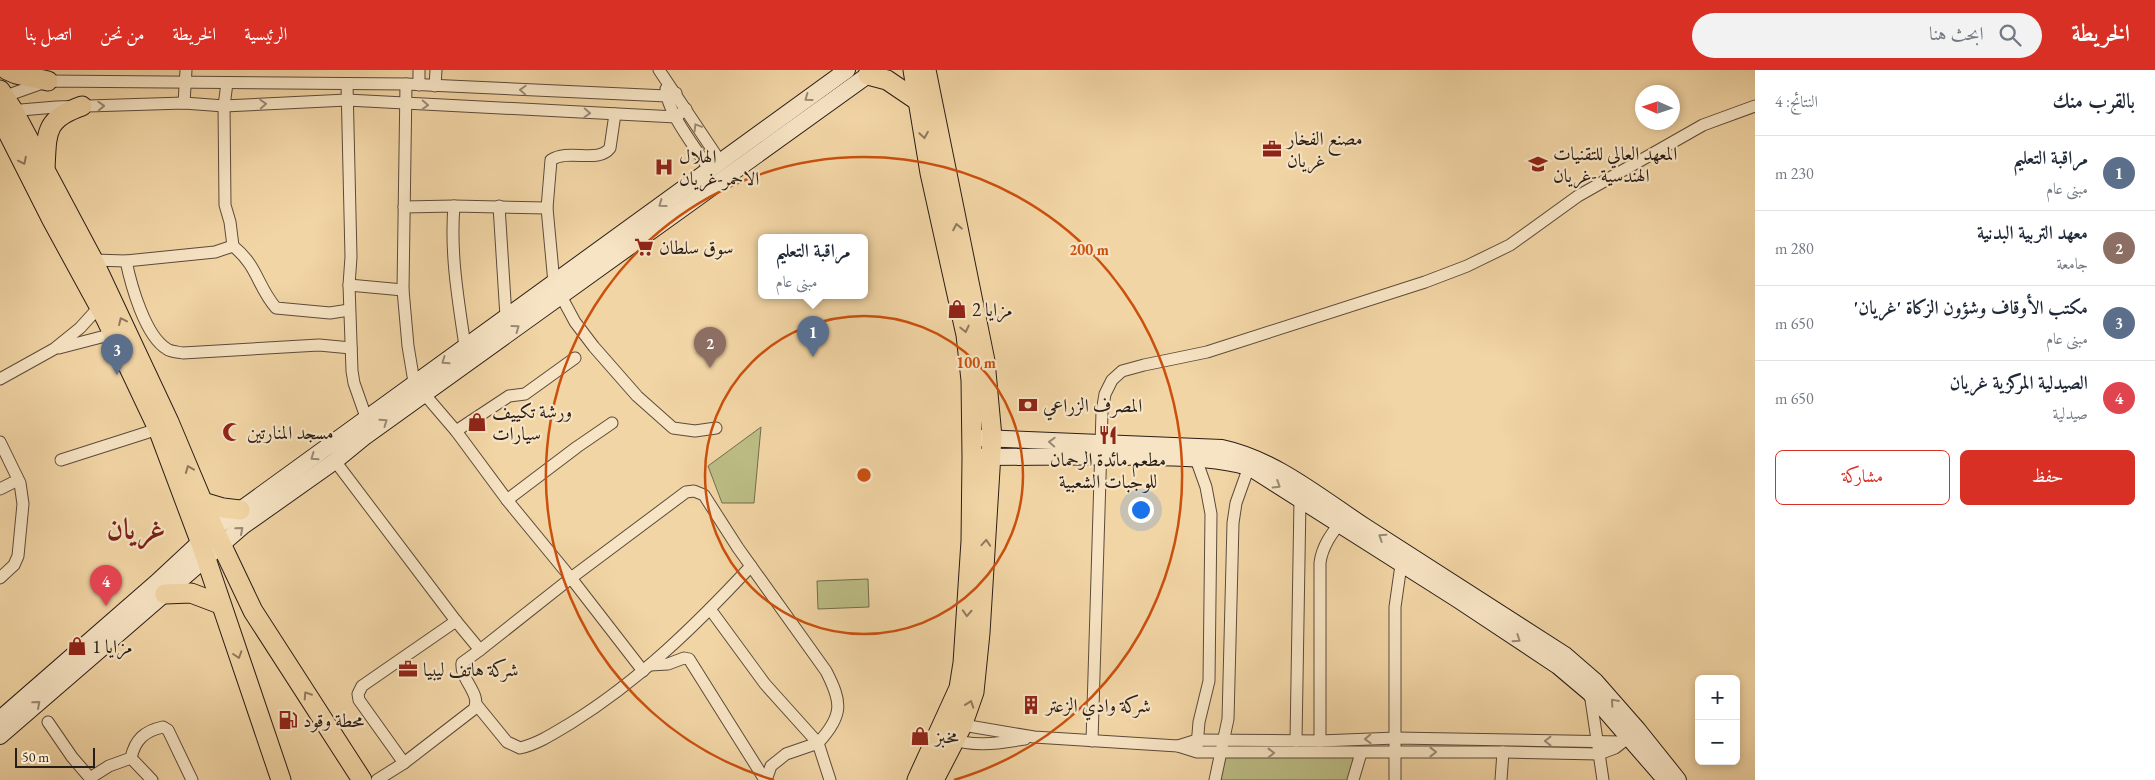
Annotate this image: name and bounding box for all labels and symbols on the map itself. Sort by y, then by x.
one-way arrow [519,84,527,95]
north arrow [1635,85,1680,130]
one-way arrow [805,93,814,101]
one-way arrow [259,99,267,110]
one-way arrow [421,99,429,110]
one-way arrow [97,101,105,111]
one-way arrow [584,108,592,118]
one-way arrow [694,124,704,133]
place label: مصنع الفخار غريان [1285,126,1363,174]
one-way arrow [918,131,928,140]
office icon: مصنع الفخار غريان [1261,138,1283,160]
place label: المعهد العالي للتقنيات الهندسية -غريان [1553,141,1677,189]
place label: الهلال الاحمر-غريان [679,144,759,192]
school or university icon: المعهد العالي للتقنيات الهندسية -غريان [1527,153,1549,175]
one-way arrow [16,155,26,164]
hospital icon: الهلال الاحمر-غريان [653,156,675,178]
one-way arrow [658,198,668,207]
one-way arrow [952,222,962,231]
place label: سوق سلطان [659,235,733,260]
supermarket icon: سوق سلطان [633,236,655,258]
text: 200 m [1069,240,1109,259]
place label: مزايا 2 [972,297,1013,323]
shop icon: مزايا 2 [946,298,968,320]
pin: 1 [797,316,829,357]
one-way arrow [117,317,128,326]
one-way arrow [959,324,969,333]
one-way arrow [510,325,520,334]
pin: 2 [694,327,726,368]
pin: 3 [101,334,133,375]
text: 100 m [956,353,996,372]
one-way arrow [441,355,451,364]
place label: المصرف الزراعي [1043,393,1142,421]
bank icon: المصرف الزراعي [1017,394,1039,416]
place label: ورشة تكييف سيارات [492,399,572,446]
shop icon: ورشة تكييف سيارات [466,411,488,433]
one-way arrow [378,419,388,428]
place label: مسجد المنارتين [247,420,334,445]
mosque icon: مسجد المنارتين [221,421,243,443]
restaurant icon: مطعم مائدة الرحمان للوجبات الشعبية [1097,424,1119,446]
one-way arrow [1047,436,1055,447]
place label: مطعم مائدة الرحمان للوجبات الشعبية [1050,447,1166,494]
one-way arrow [310,451,320,460]
one-way arrow [184,465,195,474]
centre of rings [855,466,873,484]
one-way arrow [1272,479,1281,488]
your location [1128,497,1154,523]
district label: غريان [107,510,165,550]
one-way arrow [234,526,243,535]
one-way arrow [1379,534,1388,544]
one-way arrow [980,539,991,547]
pin: 4 [90,565,122,606]
one-way arrow [961,609,972,617]
one-way arrow [1511,633,1521,642]
place label: مزايا 1 [92,634,133,660]
shop icon: مزايا 1 [66,635,88,657]
one-way arrow [232,650,242,658]
place label: شركة هاتف ليبيا [423,657,519,682]
office icon: شركة هاتف ليبيا [397,658,419,680]
one-way arrow [304,691,313,700]
place label: شركة وادي الزعتر [1044,693,1151,721]
building icon: شركة وادي الزعتر [1020,694,1042,716]
one-way arrow [1610,698,1619,707]
one-way arrow [964,701,974,709]
one-way arrow [31,702,40,710]
place label: محطة وقود [303,708,365,733]
fuel station icon: محطة وقود [277,709,299,731]
place label: مخبز [933,724,959,749]
shop icon: مخبز [909,725,931,747]
one-way arrow [1364,734,1372,744]
one-way arrow [1544,736,1552,746]
scale bar [15,745,95,768]
one-way arrow [1430,747,1437,757]
one-way arrow [1267,748,1275,758]

